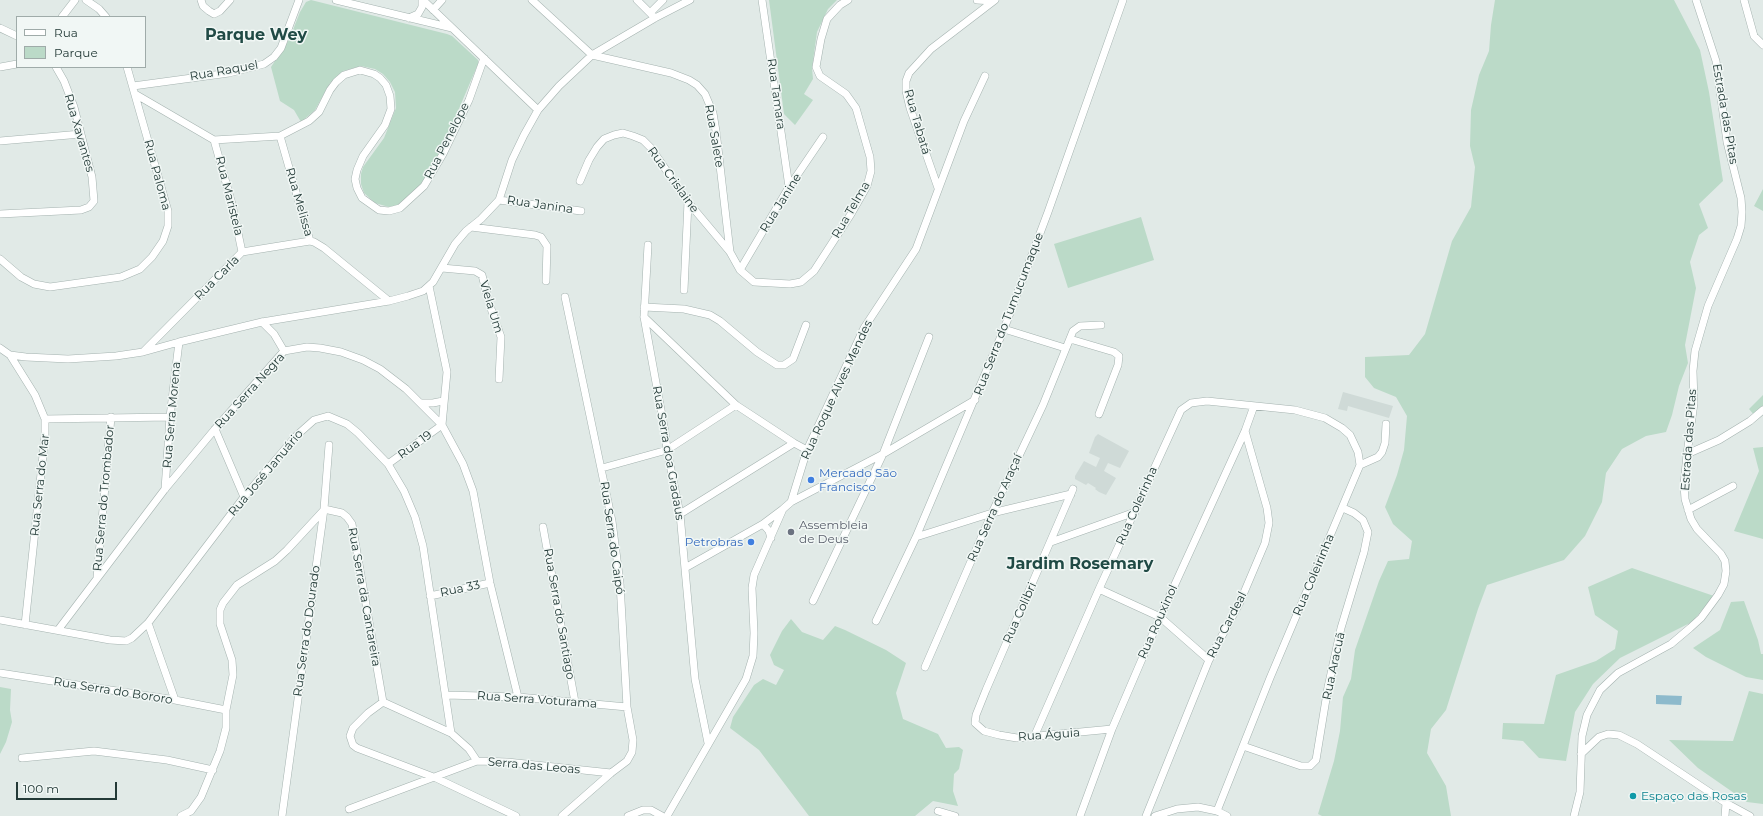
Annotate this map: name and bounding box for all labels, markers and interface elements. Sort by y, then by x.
legend [16,16,146,68]
text: Rua [54,25,78,40]
district label: Parque Wey [205,25,307,45]
text: Parque [54,45,98,60]
street label: Rua Tamara [764,57,788,131]
street label: Rua Raquel [189,58,259,84]
street label: Estrada das Pitas [1709,63,1741,165]
street label: Rua Tabatá [901,88,933,156]
street label: Rua Xavantes [61,92,97,174]
street label: Rua Penelope [421,100,473,182]
street label: Rua Salete [701,103,727,169]
street label: Rua Paloma [141,138,173,212]
street label: Rua Crislaine [644,144,702,216]
street label: Rua Maristela [212,155,246,237]
street label: Rua Melissa [282,166,316,238]
street label: Rua Janine [757,171,805,235]
street label: Rua Telma [829,179,873,241]
street label: Rua Janina [506,193,574,217]
street label: Rua Serra do Tumucumaque [971,231,1047,397]
street label: Rua Carla [192,253,242,303]
street label: Viela Um [476,279,506,335]
street label: Rua Roque Alves Mendes [798,318,876,462]
street label: Rua Serra Negra [212,350,288,432]
street label: Rua Serra Morena [160,361,184,469]
street label: Rua Serra doa Gradaus [649,385,687,521]
street label: Estrada das Pitas [1678,389,1700,491]
street label: Rua Serra do Trombador [90,424,118,572]
street label: Rua José Januário [226,427,306,519]
street label: Rua 19 [395,428,435,462]
street label: Rua Serra do Mar [27,433,53,537]
street label: Rua Serra do Araçaí [965,452,1025,564]
street label: Rua Colerinha [1113,464,1161,548]
place label: Mercado São Francisco [819,466,897,494]
marker: Mercado São Francisco [806,475,816,485]
street label: Rua Serra do Caipó [597,481,627,595]
place label: Assembleia de Deus [799,518,868,546]
street label: Rua Serra da Cantareira [345,526,383,668]
marker: Assembleia de Deus [786,527,796,537]
street label: Rua Coleirinha [1290,532,1338,618]
place label: Petrobras [685,535,743,549]
marker: Petrobras [746,537,756,547]
street label: Rua Serra do Santiago [540,547,578,681]
district label: Jardim Rosemary [1007,554,1153,574]
street label: Rua Serra do Dourado [291,565,323,697]
street label: Rua 33 [439,578,481,600]
street label: Rua Colibri [1000,580,1040,646]
street label: Rua Rouxinol [1135,583,1181,661]
street label: Rua Cardeal [1204,589,1250,661]
street label: Rua Aracuã [1320,631,1348,701]
street label: Rua Serra do Bororo [52,674,174,708]
street label: Rua Serra Voturama [477,689,597,711]
street label: Rua Águia [1018,726,1080,744]
street label: Serra das Leoas [487,755,581,777]
scale bar [18,774,119,800]
text: 100 m [23,781,59,796]
place label: Espaço das Rosas [1641,789,1746,803]
marker: Espaço das Rosas [1628,791,1638,801]

